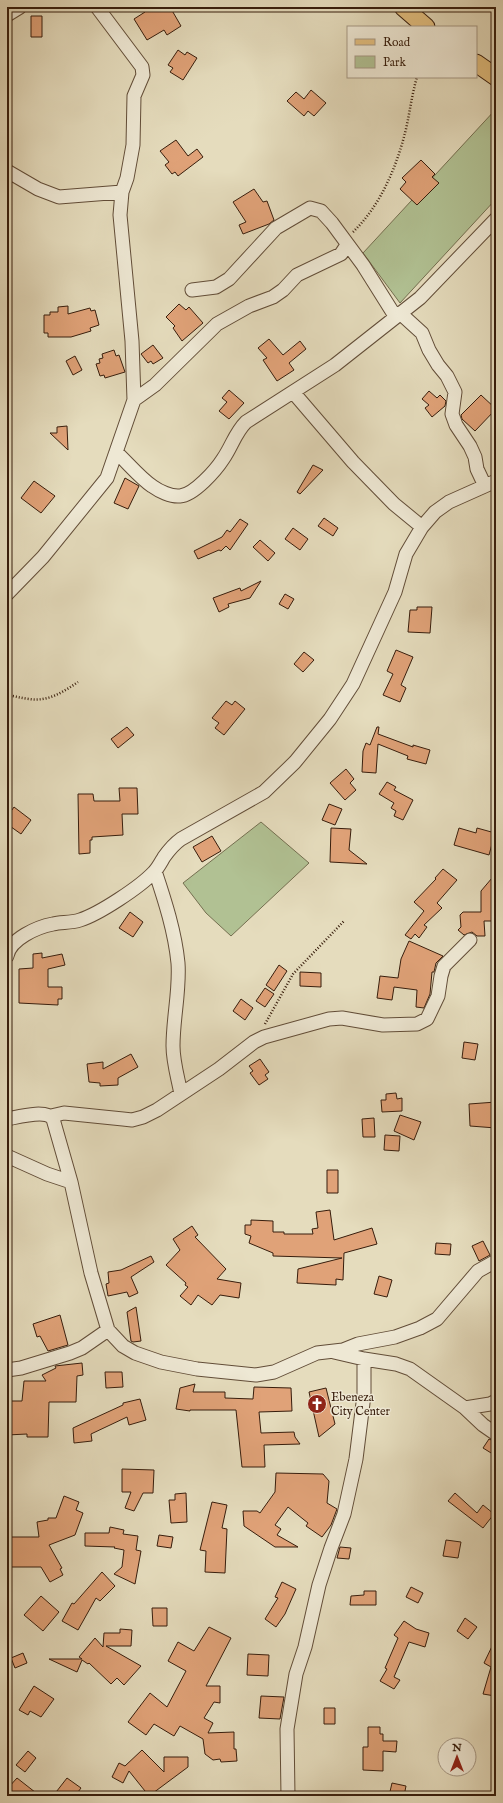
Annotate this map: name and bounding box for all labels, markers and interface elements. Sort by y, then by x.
legend [347,26,477,78]
text: Road [383,35,411,50]
text: Park [383,55,406,70]
place label: Ebeneza City Center [331,1390,390,1419]
church icon: Ebeneza City Center [306,1393,328,1415]
north arrow [437,1737,477,1777]
text: N [451,1741,462,1755]

